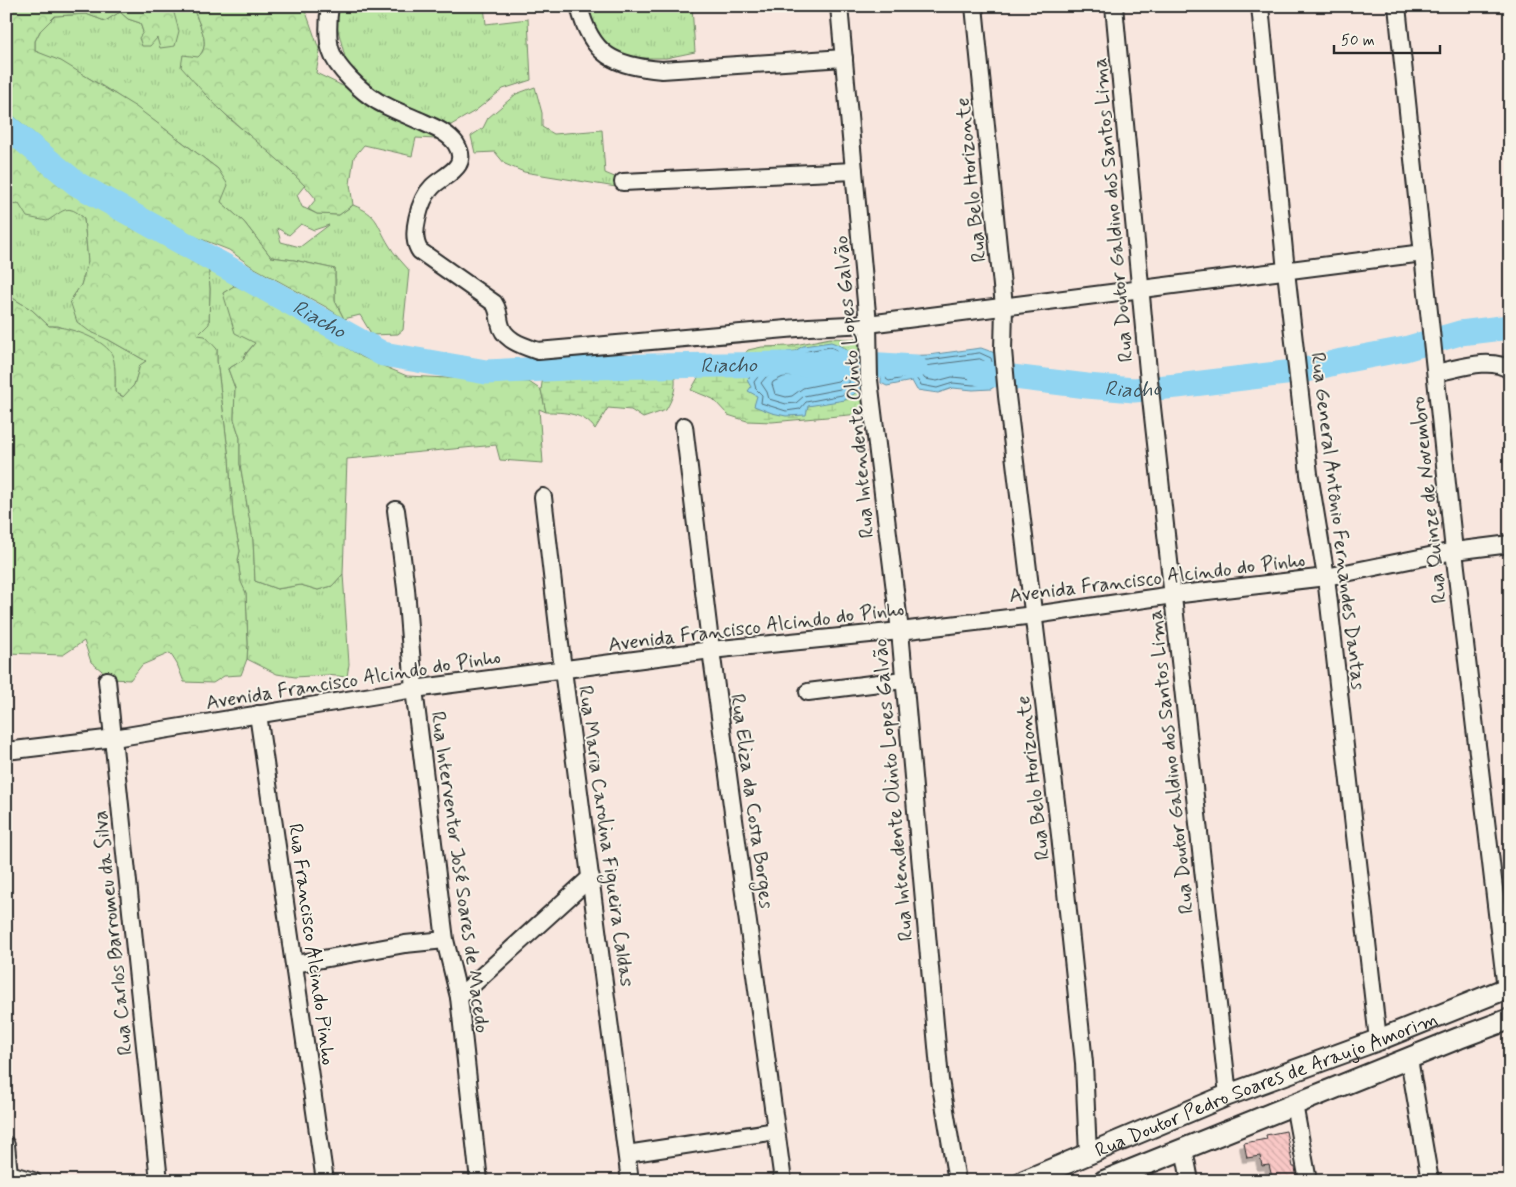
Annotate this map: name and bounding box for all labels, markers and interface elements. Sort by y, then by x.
scale bar [1334,22,1440,54]
text: 50 m [1341,31,1375,51]
street label: Rua Doutor Galdino dos Santos Lima [1087,57,1140,363]
street label: Rua Belo Horizonte [949,96,994,264]
street label: Rua Intendente Olinto Lopes Galvão [828,234,881,539]
water label: Riacho [287,294,351,346]
water label: Riacho [700,351,758,380]
street label: Rua General Antônio Fernandes Dantas [1303,351,1372,692]
water label: Riacho [1103,374,1164,405]
street label: Rua Quinze de Novembro [1405,395,1454,605]
street label: Avenida Francisco Alcindo do Pinho [1008,547,1307,610]
street label: Avenida Francisco Alcindo do Pinho [607,596,906,659]
street label: Rua Doutor Galdino dos Santos Lima [1142,609,1201,915]
street label: Rua Intendente Olinto Lopes Galvão [867,637,920,942]
street label: Avenida Francisco Alcindo do Pinho [204,644,503,717]
street label: Rua Maria Carolina Figueira Caldas [570,684,640,989]
street label: Rua Eliza da Costa Borges [722,692,780,911]
street label: Rua Belo Horizonte [1010,694,1057,862]
street label: Rua Interventor José Soares de Macedo [424,710,495,1035]
street label: Rua Carlos Barromeu da Silva [87,809,140,1057]
street label: Rua Francisco Alcindo Pinho [281,822,342,1067]
street label: Rua Doutor Pedro Soares de Araujo Amorim [1091,1005,1442,1165]

